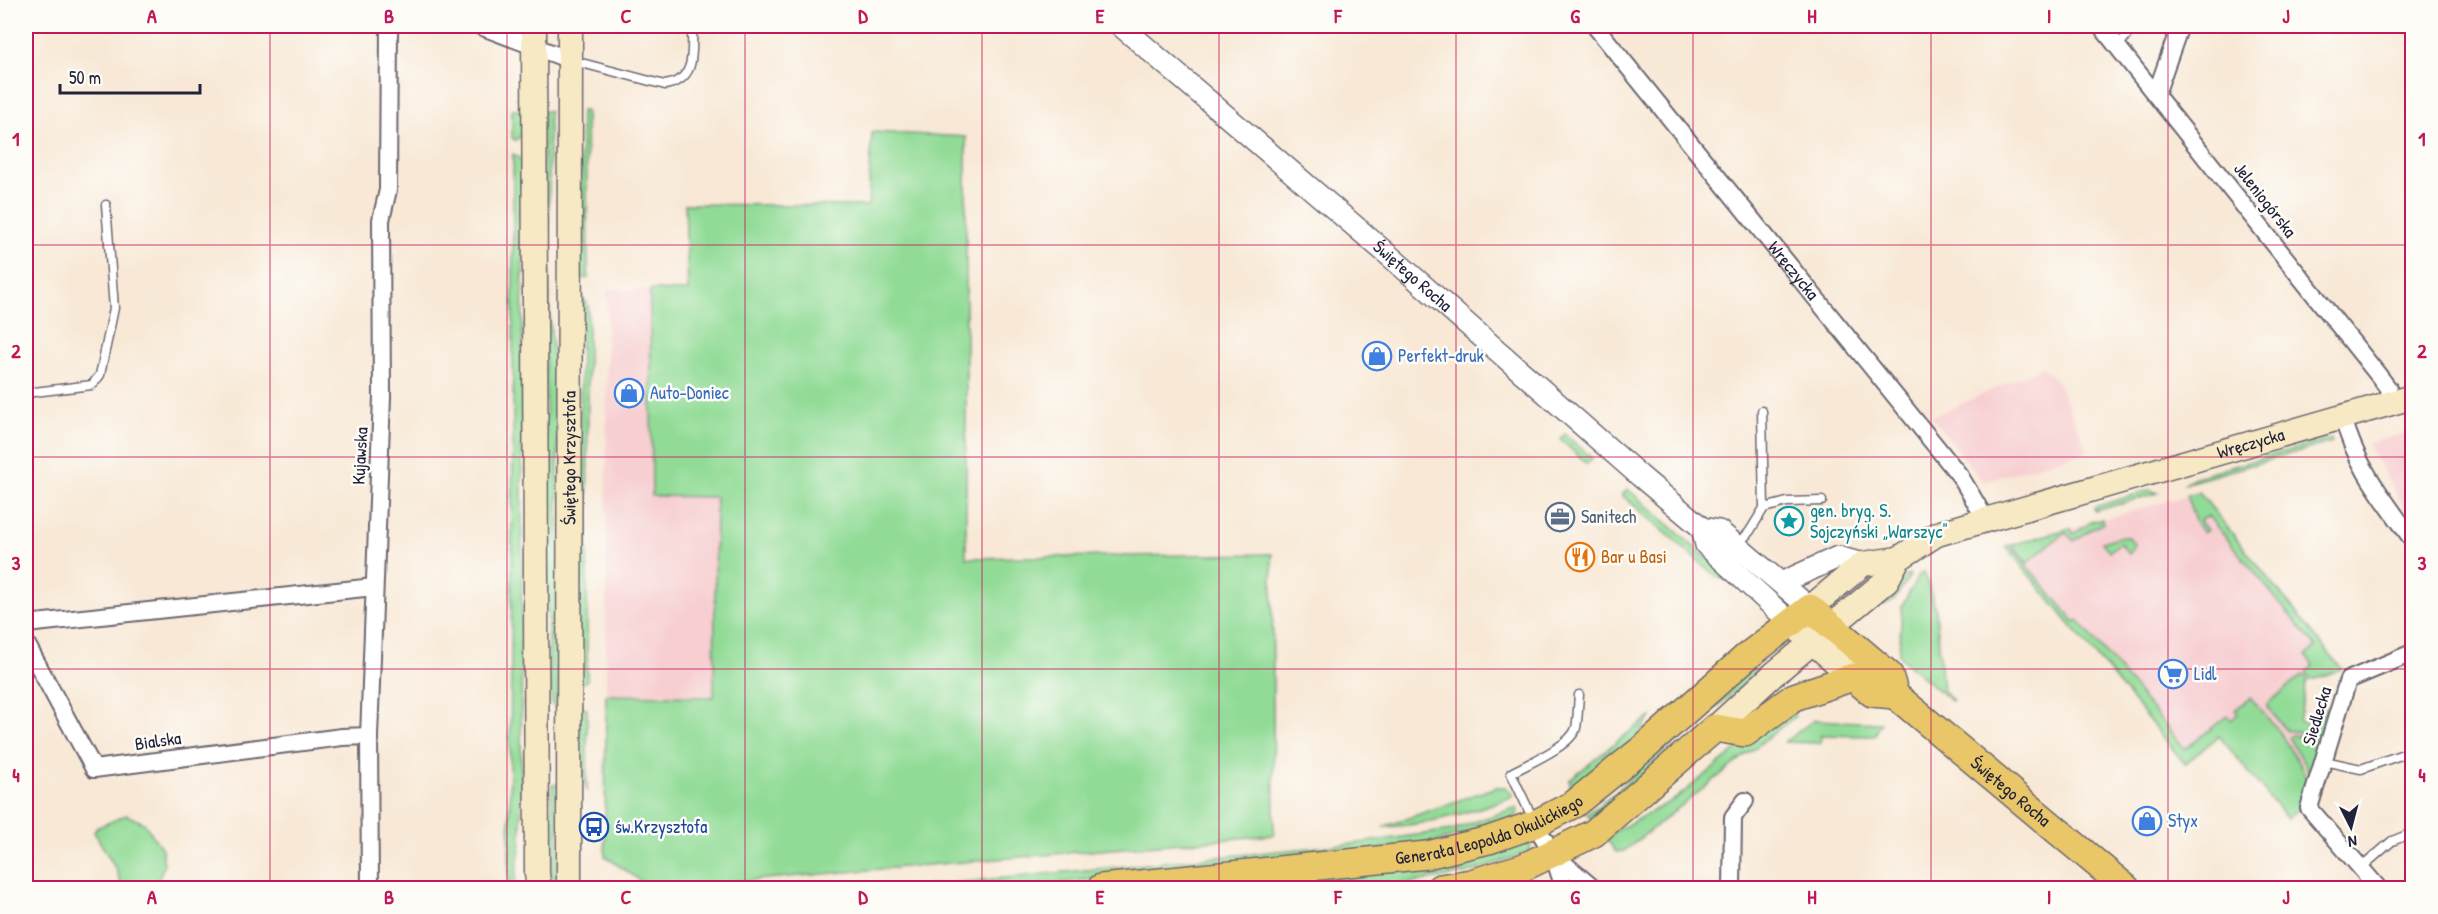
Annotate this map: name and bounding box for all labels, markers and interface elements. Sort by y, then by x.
text: A [147,2,157,29]
text: B [384,2,394,29]
text: C [621,2,632,29]
text: D [858,2,868,29]
text: E [1096,2,1105,29]
text: F [1333,2,1343,29]
text: G [1570,2,1580,29]
text: H [1807,2,1817,29]
text: I [2047,2,2051,29]
text: J [2282,2,2290,29]
scale bar [60,57,200,95]
text: 50 m [69,65,101,90]
text: 1 [12,125,20,152]
text: 1 [2418,125,2426,152]
street label: Jeleniogórska [2228,157,2303,242]
street label: Świętego Rocha [1368,234,1458,317]
street label: Wręczycka [1762,236,1825,305]
text: 2 [11,337,21,364]
text: 2 [2417,337,2427,364]
shop icon: Perfekt-druk [1361,340,1393,372]
place label: Perfekt-druk [1398,343,1484,368]
shop icon: Auto-Doniec [613,377,645,409]
place label: Auto-Doniec [650,380,729,405]
street label: Świętego Krzysztofa [556,391,582,525]
street label: Wręczycka [2214,421,2287,465]
street label: Kujawska [346,427,373,485]
place label: gen. bryg. S. Sojczyński „Warszyc" [1810,498,1948,544]
office icon: Sanitech [1544,501,1576,533]
place label: Sanitech [1581,504,1637,529]
place icon: gen. bryg. S. Sojczyński „Warszyc" [1773,505,1805,537]
restaurant icon: Bar u Basi [1564,541,1596,573]
place label: Bar u Basi [1601,544,1667,569]
text: 3 [12,549,21,576]
text: 3 [2418,549,2427,576]
supermarket icon: Lidl [2157,658,2189,690]
place label: Lidl [2194,661,2217,686]
street label: Siedlecka [2296,684,2337,748]
street label: Bialska [133,725,183,756]
street label: Świętego Rocha [1965,750,2056,832]
text: 4 [12,761,20,788]
text: 4 [2418,761,2426,788]
street label: Generała Leopolda Okulickiego [1394,789,1588,870]
north arrow [2321,797,2381,857]
shop icon: Styx [2131,805,2163,837]
place label: Styx [2168,808,2198,833]
bus stop icon: św.Krzysztofa [578,811,610,843]
place label: św.Krzysztofa [615,814,707,839]
text: N [2347,831,2358,853]
text: A [147,883,157,910]
text: B [384,883,394,910]
text: C [621,883,632,910]
text: D [858,883,868,910]
text: E [1096,883,1105,910]
text: F [1333,883,1343,910]
text: G [1570,883,1580,910]
text: H [1807,883,1817,910]
text: I [2047,883,2051,910]
text: J [2282,883,2290,910]

